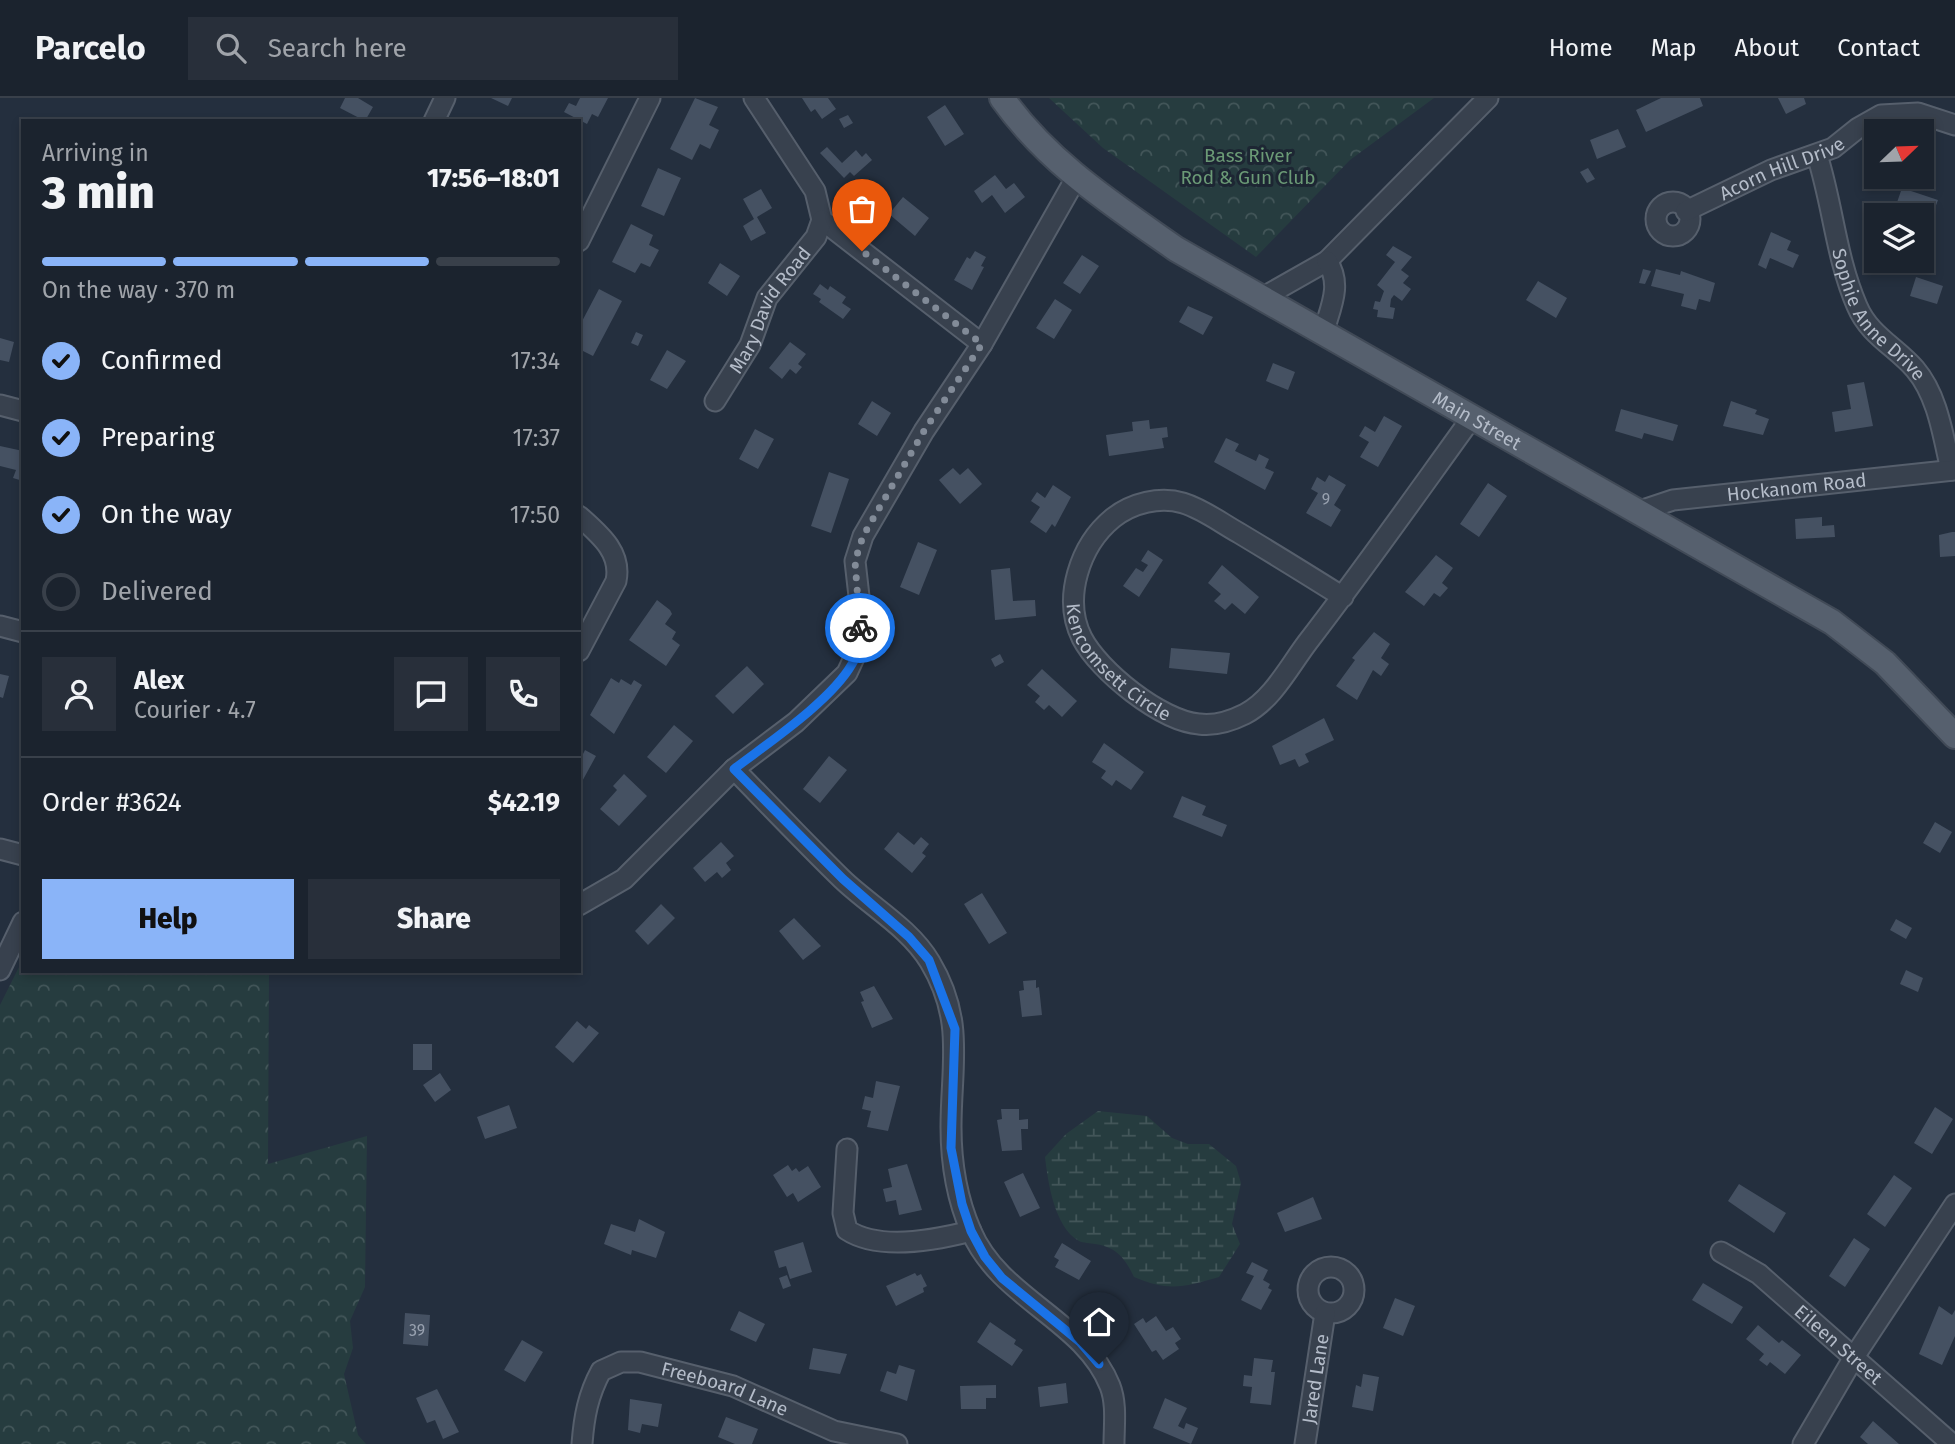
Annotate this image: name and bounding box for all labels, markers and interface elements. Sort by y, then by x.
search box [188,17,678,80]
text: Parcelo [35,28,146,68]
icon: search [212,29,250,67]
text: Search here [268,33,407,64]
text: Home [1549,34,1613,62]
text: Map [1651,34,1697,62]
text: About [1735,34,1799,62]
text: Contact [1837,34,1920,62]
north arrow [1864,119,1934,189]
map controls [1864,119,1934,273]
street label: Acorn Hill Drive [1716,132,1849,205]
text: Arriving in [42,139,149,167]
park label: Bass River Rod & Gun Club [1180,144,1316,189]
text: 17:56–18:01 [427,163,560,194]
text: 3 min [42,165,155,220]
pin [832,179,892,251]
icon: bag [843,190,881,228]
button: layers [1864,203,1934,273]
street label: Mary David Road [724,242,815,377]
street label: Sophie Anne Drive [1828,246,1931,385]
text: On the way · 370 m [42,276,235,304]
icon: check [42,342,80,380]
text: Confirmed [101,345,222,376]
text: 17:34 [511,347,560,375]
street label: Main Street [1429,386,1526,455]
icon: check [42,419,80,457]
text: Preparing [101,422,214,453]
text: 17:37 [513,424,560,452]
street label: Hockanom Road [1726,468,1868,506]
house number: 9 [1322,490,1330,509]
icon: check [42,496,80,534]
text: On the way [101,499,232,530]
text: 17:50 [510,501,560,529]
text: Delivered [101,576,213,607]
courier [825,593,895,663]
street label: Kencomsett Circle [1062,602,1175,725]
icon: bike [841,609,879,647]
button: person [42,657,116,731]
button: chat [394,657,468,731]
button: phone [486,657,560,731]
text: Alex [134,665,184,696]
text: Courier · 4.7 [134,696,256,724]
text: Order #3624 [42,787,182,818]
text: $42.19 [488,787,560,818]
button: Help [42,879,294,959]
button: Share [308,879,560,959]
pin [1069,1292,1129,1364]
street label: Eileen Street [1790,1299,1887,1389]
icon: home [1080,1303,1118,1341]
house number: 39 [409,1321,425,1340]
street label: Jared Lane [1297,1332,1333,1425]
street label: Freeboard Lane [659,1356,792,1421]

